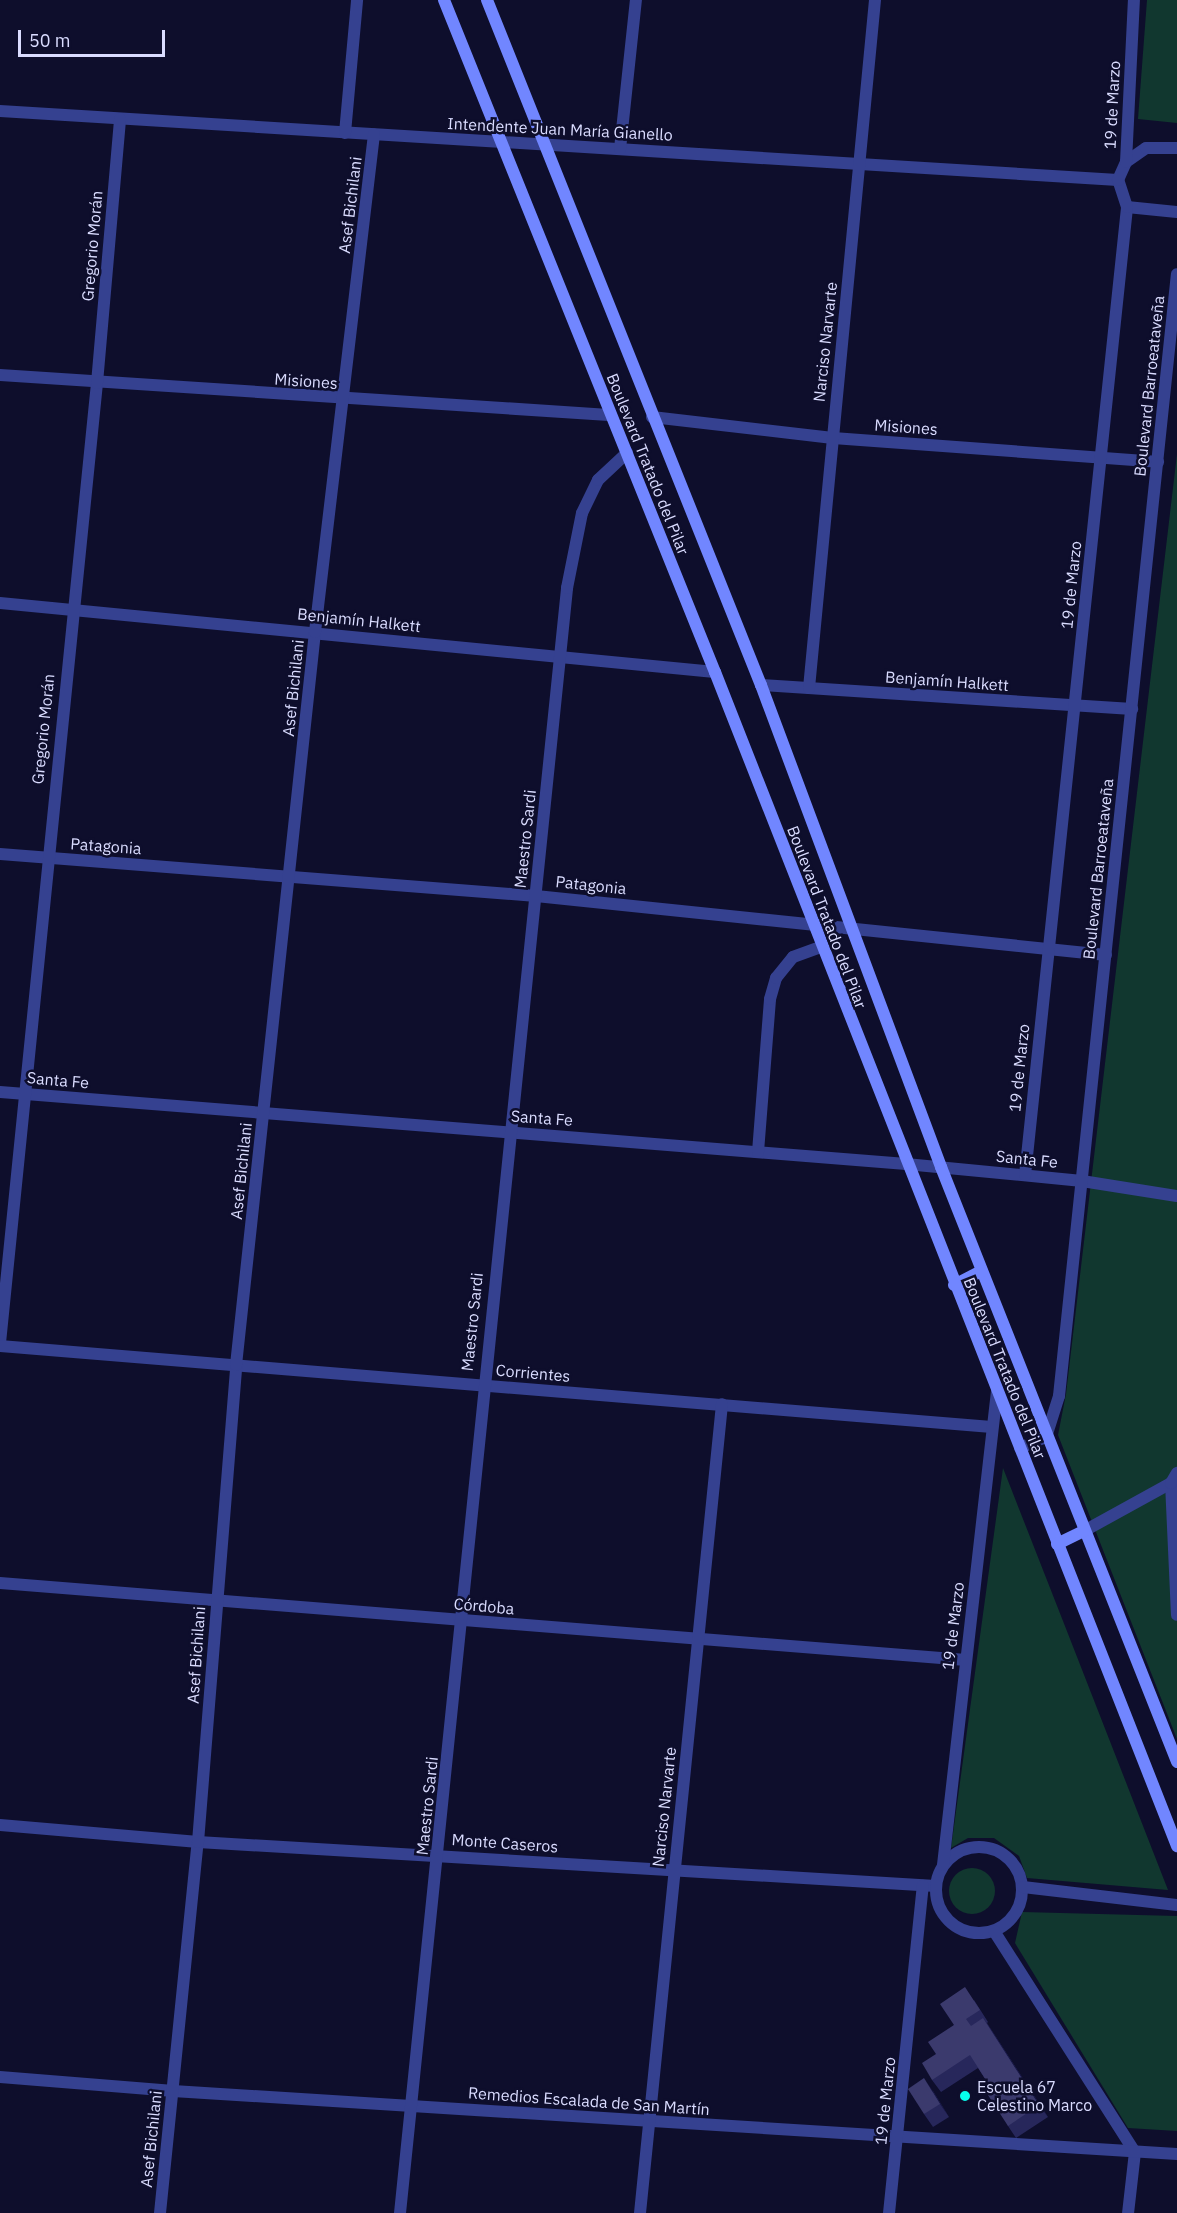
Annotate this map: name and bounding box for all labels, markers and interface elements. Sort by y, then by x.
scale bar [21,18,168,56]
text: 50 m [29,29,71,52]
street label: 19 de Marzo [1100,60,1124,150]
street label: Intendente Juan María Gianello [447,114,673,144]
street label: Asef Bichilani [335,156,365,254]
street label: Gregorio Morán [78,190,106,302]
street label: Narciso Narvarte [809,281,841,403]
street label: Boulevard Barroeataveña [1130,295,1168,477]
street label: Misiones [274,369,338,393]
street label: Boulevard Tratado del Pilar [603,370,693,558]
street label: Misiones [874,415,938,439]
street label: 19 de Marzo [1057,540,1085,630]
street label: Benjamín Halkett [296,604,422,636]
street label: Asef Bichilani [278,639,308,737]
street label: Benjamín Halkett [885,667,1009,695]
street label: Gregorio Morán [28,673,58,785]
street label: Boulevard Barroeataveña [1079,778,1117,960]
street label: Maestro Sardi [510,789,540,889]
street label: Boulevard Tratado del Pilar [783,823,871,1011]
street label: Patagonia [70,834,142,858]
street label: Patagonia [555,872,627,898]
street label: 19 de Marzo [1005,1023,1033,1113]
street label: Santa Fe [26,1068,90,1092]
street label: Santa Fe [510,1106,574,1130]
street label: Asef Bichilani [226,1122,256,1220]
street label: Santa Fe [995,1146,1059,1172]
street label: Maestro Sardi [457,1272,487,1372]
street label: Boulevard Tratado del Pilar [960,1274,1050,1462]
street label: Corrientes [495,1360,571,1386]
street label: 19 de Marzo [938,1581,968,1671]
street label: Córdoba [453,1594,515,1618]
street label: Asef Bichilani [183,1606,209,1704]
street label: Narciso Narvarte [648,1746,680,1868]
street label: Maestro Sardi [412,1756,442,1856]
street label: Monte Caseros [451,1830,559,1856]
street label: 19 de Marzo [871,2056,899,2146]
place label: Escuela 67 Celestino Marco [977,2077,1092,2115]
street label: Remedios Escalada de San Martín [467,2083,711,2119]
marker: Escuela 67 Celestino Marco [958,2089,972,2103]
street label: Asef Bichilani [136,2090,166,2188]

